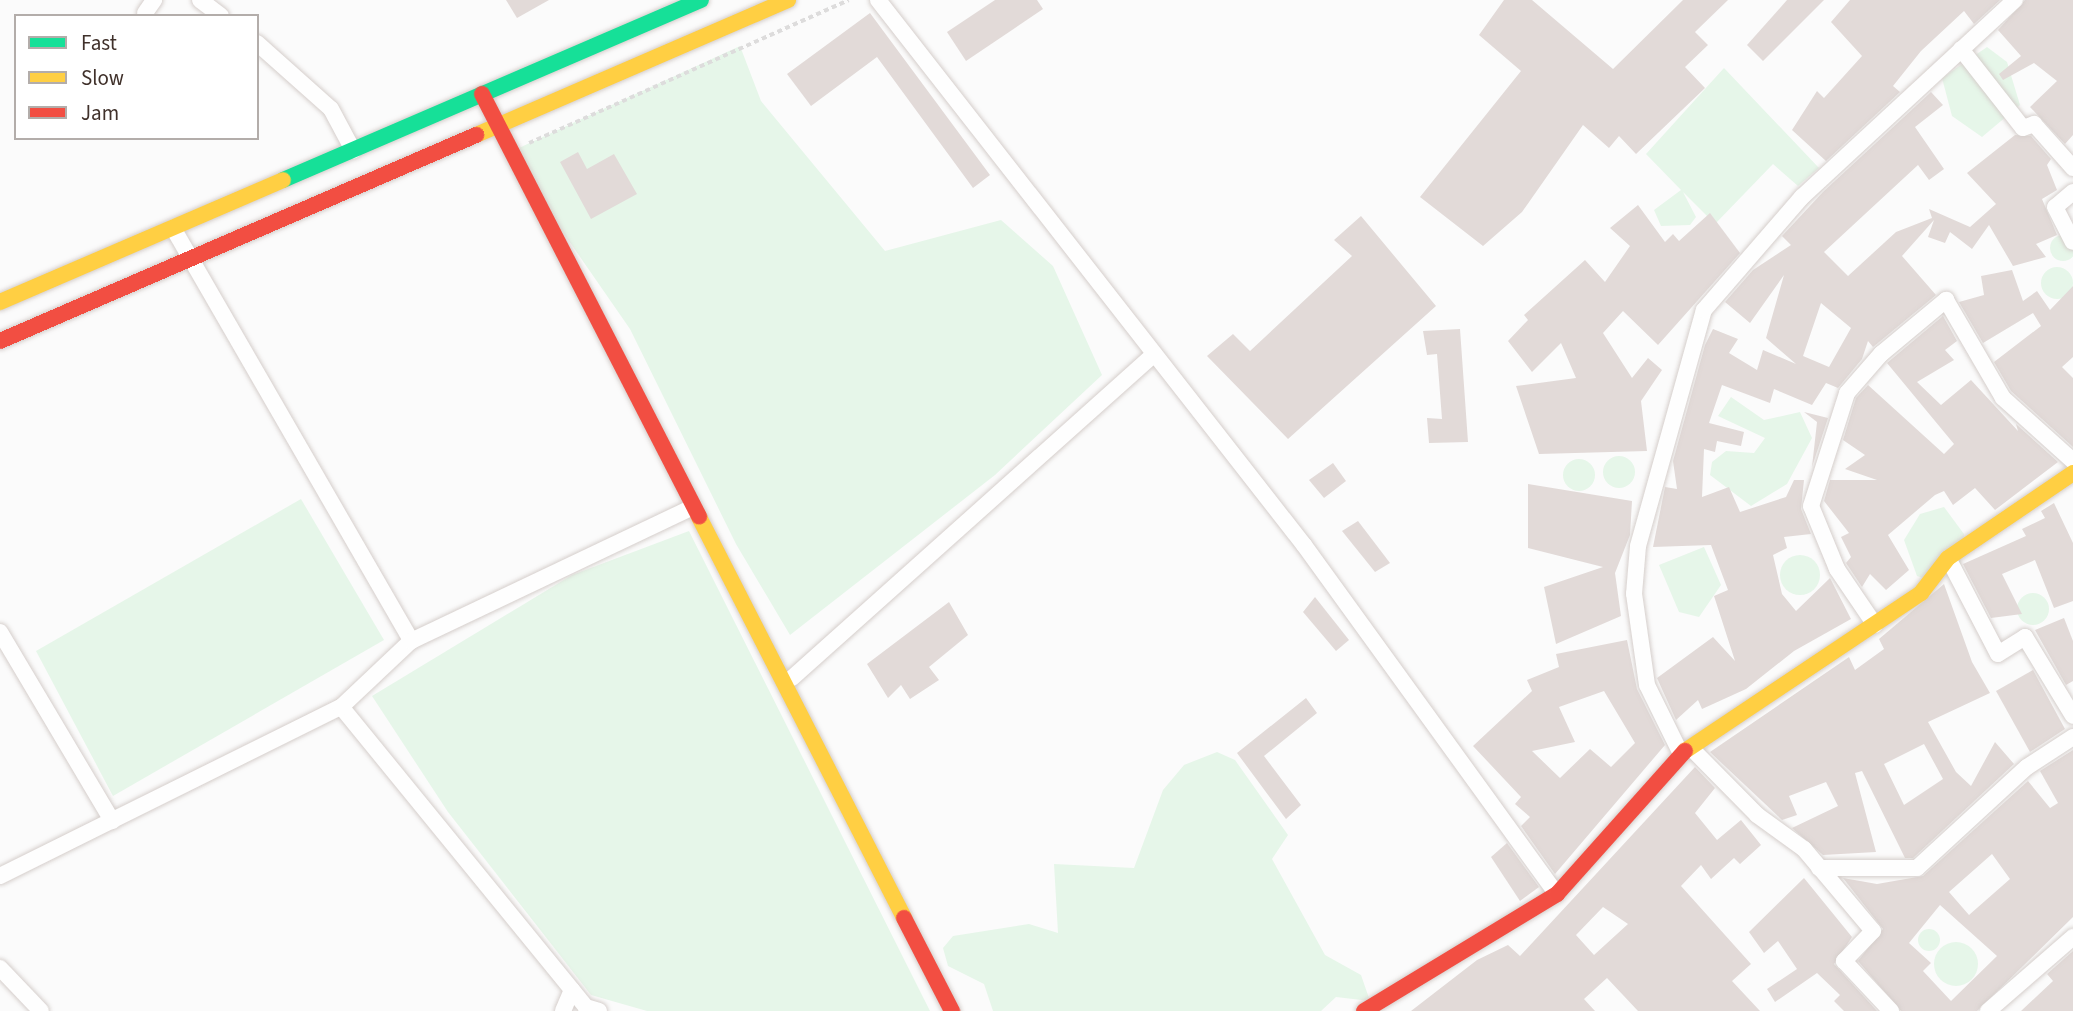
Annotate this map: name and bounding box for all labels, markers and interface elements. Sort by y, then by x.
legend [14,14,259,140]
text: Fast [81,28,117,58]
text: Slow [81,63,124,93]
text: Jam [81,98,119,128]

